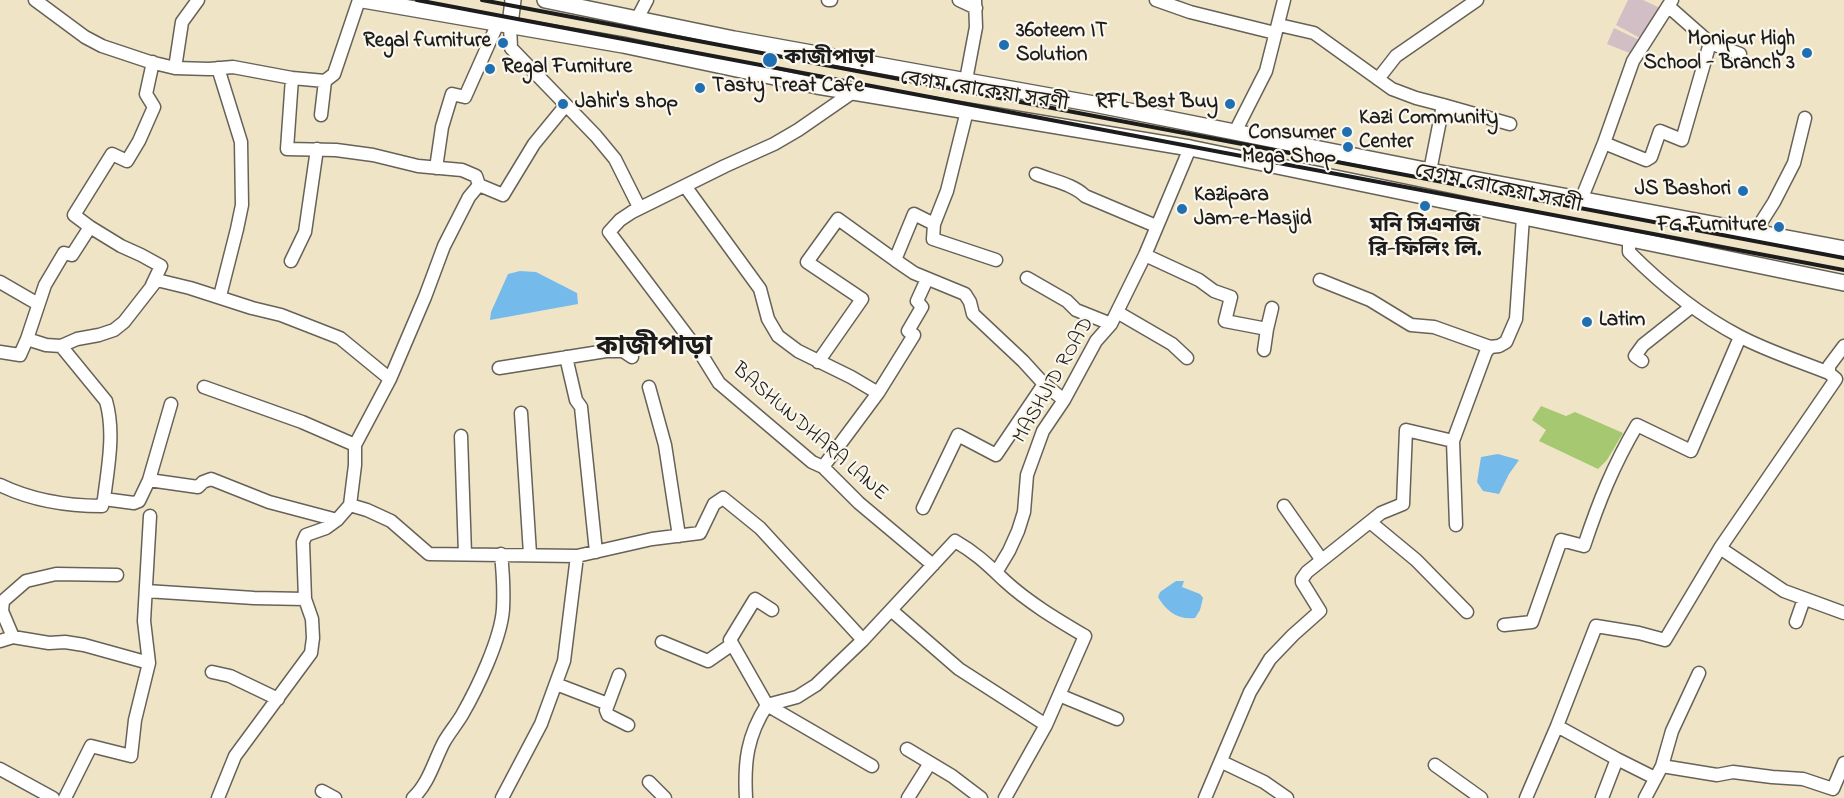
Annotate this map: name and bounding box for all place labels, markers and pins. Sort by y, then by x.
place label: 360teem IT Solution [1016,20,1107,70]
place label: Monipur High School - Branch 3 [1644,28,1795,78]
place label: Regal furniture [363,30,491,56]
marker: Regal furniture [496,36,510,50]
marker: 360teem IT Solution [997,38,1011,52]
marker: Monipur High School - Branch 3 [1800,46,1814,60]
place label: কাজীপাড়া [784,47,875,73]
marker: কাজীপাড়া [761,51,779,69]
place label: Regal Furniture [502,56,632,82]
marker: Regal Furniture [483,62,497,76]
place label: Tasty Treat Cafe [712,75,864,101]
marker: Tasty Treat Cafe [693,81,707,95]
place label: Jahir's shop [575,91,678,117]
place label: RFL Best Buy [1095,91,1218,117]
marker: Jahir's shop [556,97,570,111]
marker: RFL Best Buy [1223,97,1237,111]
place label: Kazi Community Center [1359,107,1498,157]
place label: Consumer Mega Shop [1242,122,1336,172]
marker: Kazi Community Center [1340,125,1354,139]
marker: Consumer Mega Shop [1341,140,1355,154]
place label: JS Bashori [1635,178,1731,204]
place label: Kazipara Jam-e-Masjid [1194,184,1312,234]
marker: JS Bashori [1736,184,1750,198]
marker: মনি সিএনজি রি-ফিলিং লি. [1418,199,1432,213]
marker: Kazipara Jam-e-Masjid [1175,202,1189,216]
place label: FG Furniture [1657,214,1767,240]
place label: মনি সিএনজি রি-ফিলিং লি. [1369,215,1481,265]
marker: FG Furniture [1772,220,1786,234]
place label: Latim [1599,309,1645,335]
marker: Latim [1580,315,1594,329]

